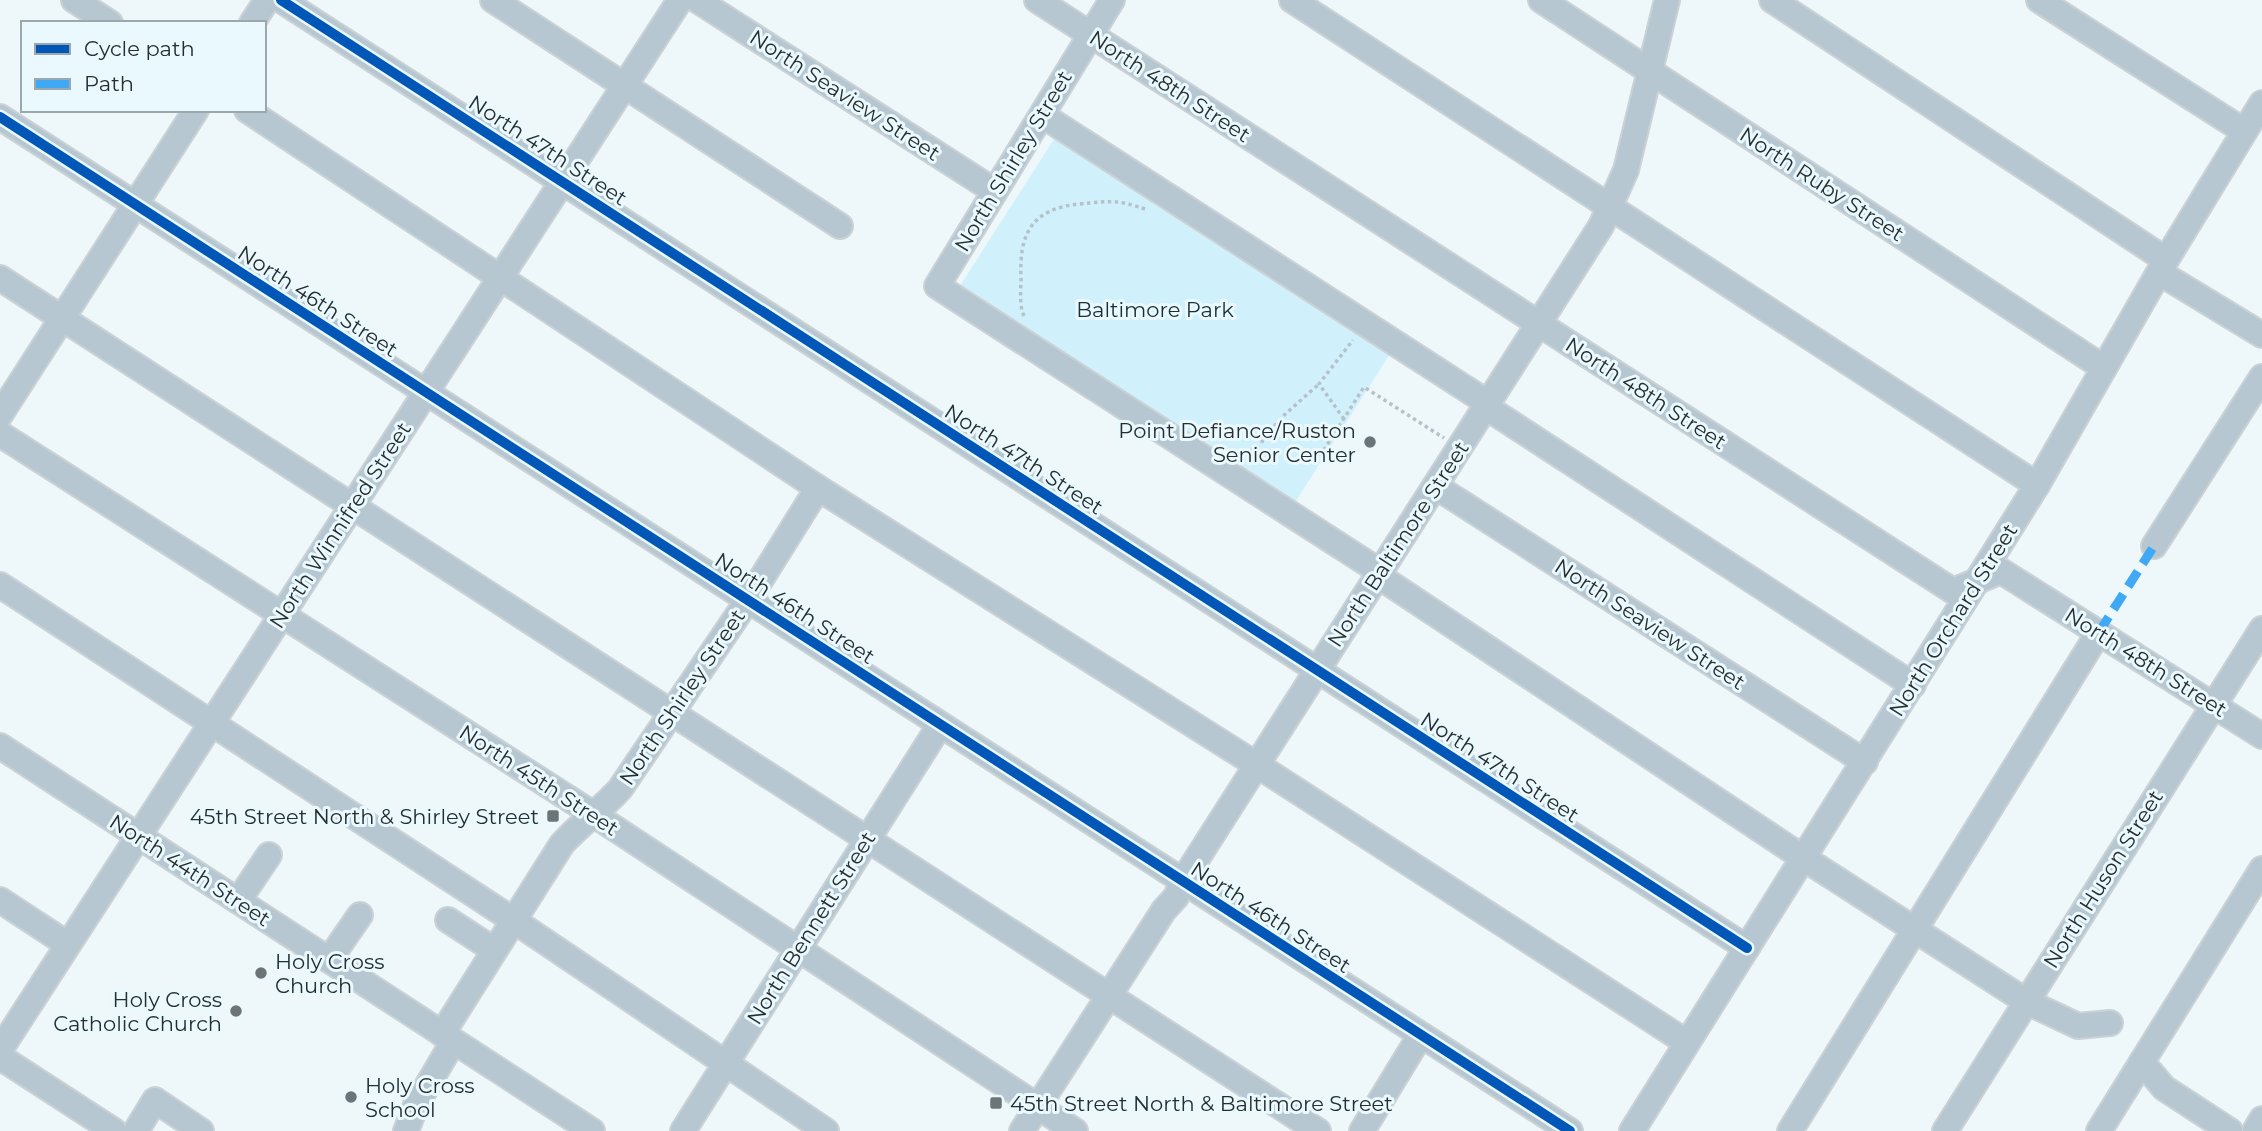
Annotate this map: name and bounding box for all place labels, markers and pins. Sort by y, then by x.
place label: Point Defiance/Ruston Senior Center [1118,418,1356,467]
marker: Point Defiance/Ruston Senior Center [1362,434,1378,450]
place label: 45th Street North & Shirley Street [190,804,539,829]
marker: 45th Street North & Shirley Street [545,808,561,824]
place label: Holy Cross Church [275,949,384,998]
marker: Holy Cross Church [253,965,269,981]
place label: Holy Cross Catholic Church [53,987,222,1036]
marker: Holy Cross Catholic Church [228,1003,244,1019]
place label: Holy Cross School [365,1073,474,1122]
marker: Holy Cross School [343,1089,359,1105]
place label: 45th Street North & Baltimore Street [1010,1091,1393,1116]
marker: 45th Street North & Baltimore Street [988,1095,1004,1111]

